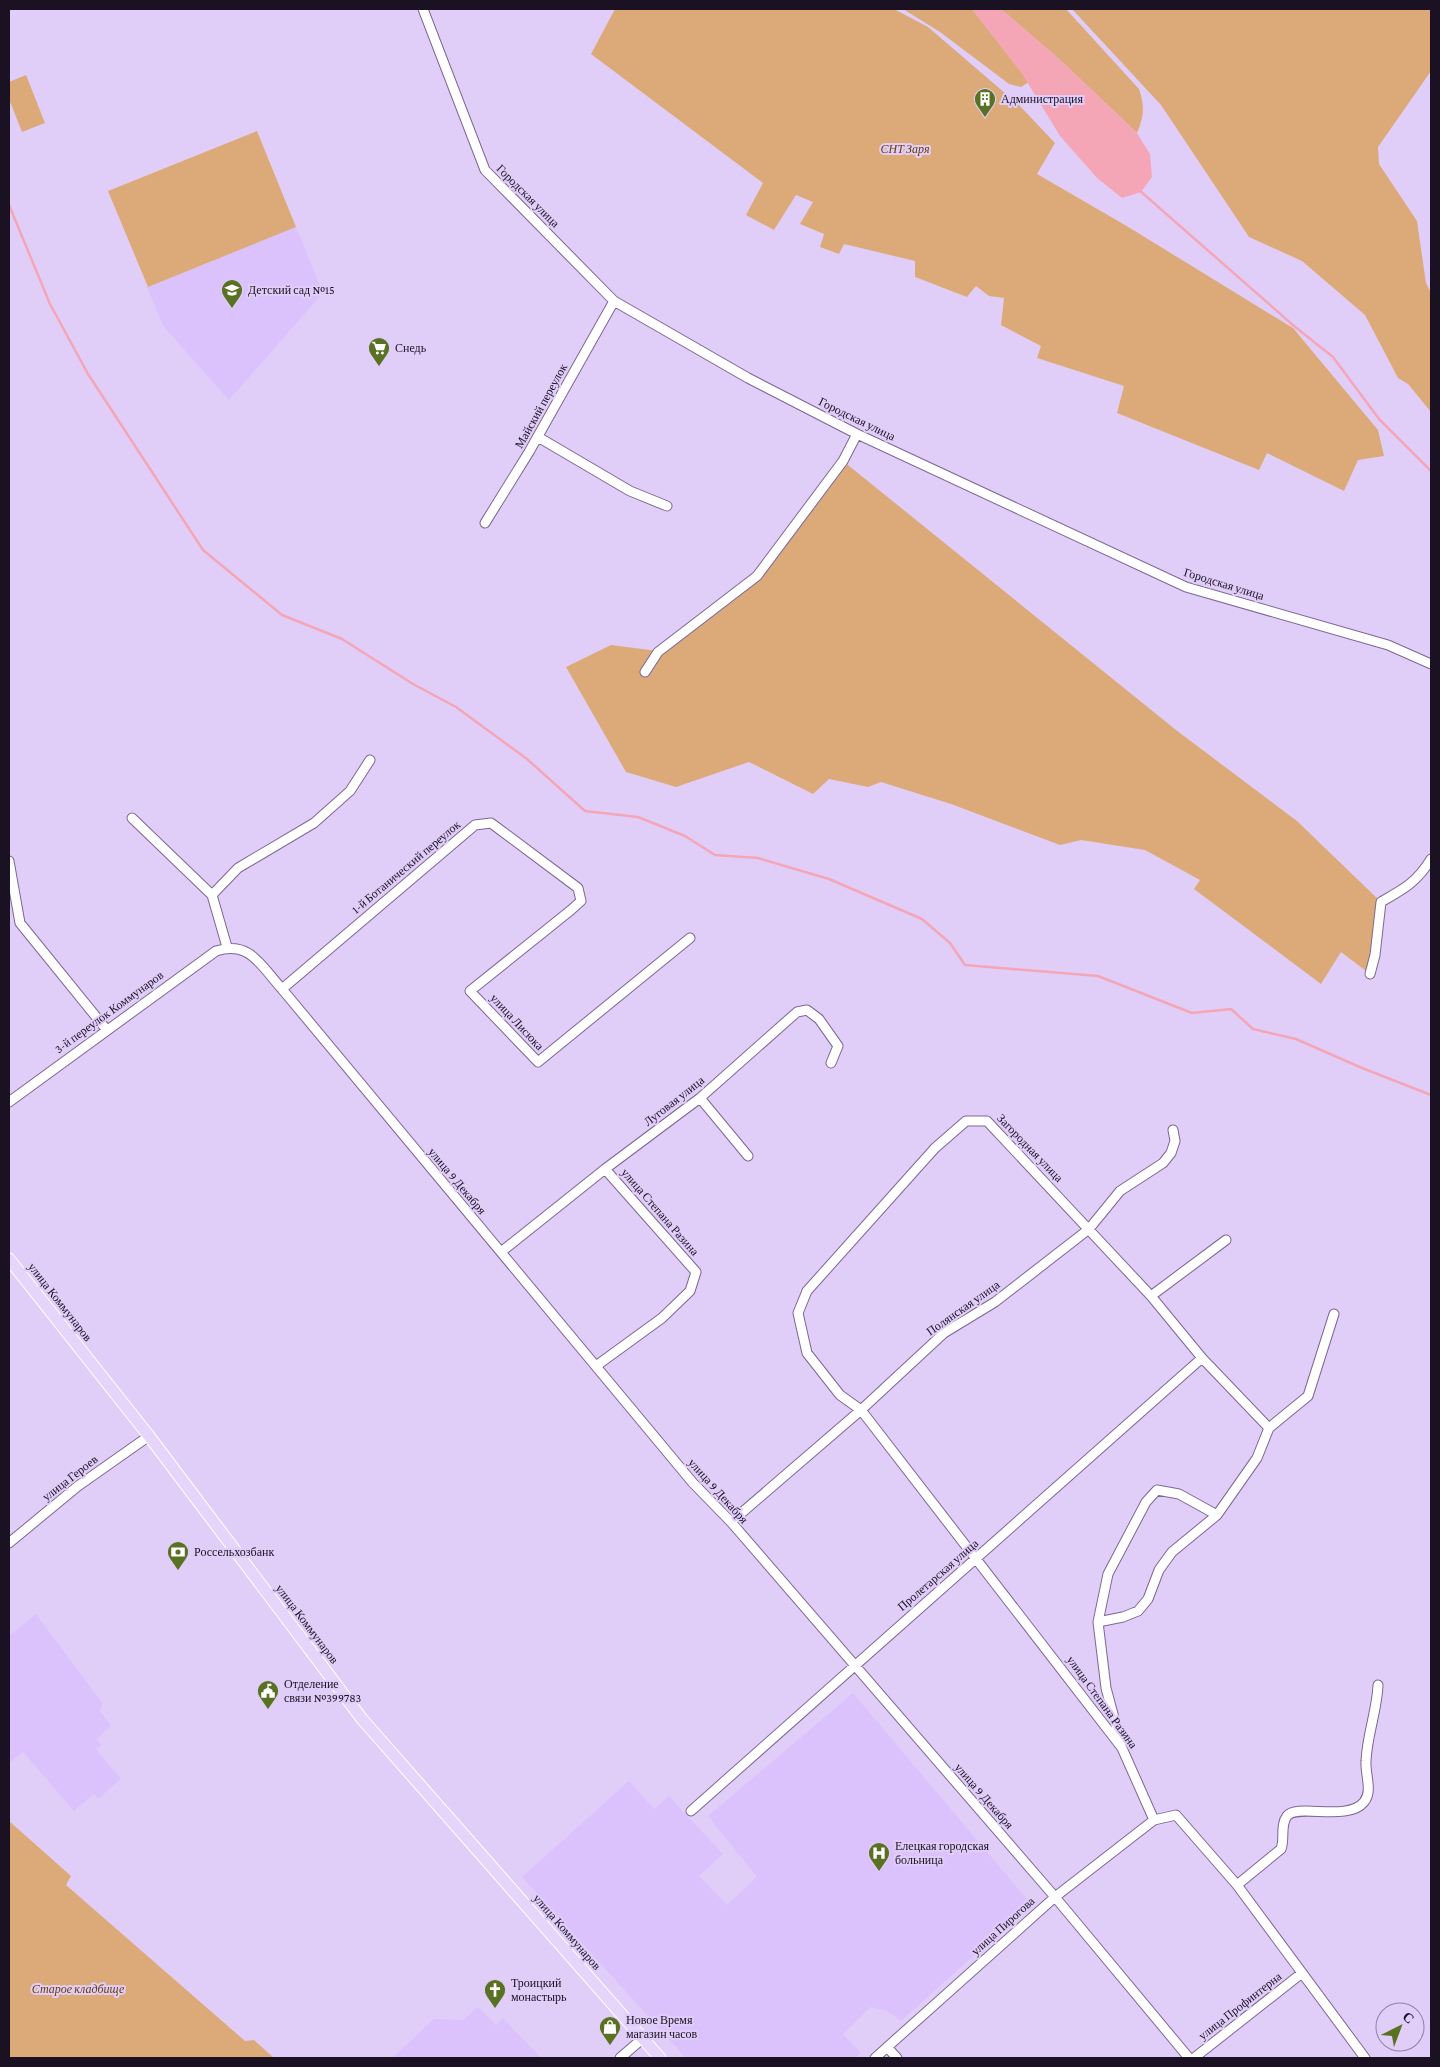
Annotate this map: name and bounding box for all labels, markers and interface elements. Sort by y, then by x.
building icon: Администрация [973,87,997,118]
place label: Администрация [1001,92,1084,106]
park label: СНТ Заря [881,142,930,156]
street label: Городская улица [494,162,563,231]
school or university icon: Детский сад №15 [220,278,244,309]
place label: Детский сад №15 [248,283,335,297]
supermarket icon: Снедь [367,336,391,367]
place label: Снедь [395,341,427,355]
street label: Майский переулок [512,361,570,451]
street label: Городская улица [816,394,898,444]
street label: Городская улица [1182,565,1267,603]
street label: 1-й Ботанический переулок [349,817,463,916]
street label: 3-й переулок Коммунаров [52,968,166,1056]
street label: улица Лисюка [487,991,547,1053]
street label: Луговая улица [641,1073,707,1129]
street label: Загородная улица [994,1111,1066,1185]
street label: улица 9 Декабря [425,1145,489,1217]
street label: улица Степана Разина [618,1166,702,1259]
street label: улица Коммунаров [25,1260,95,1344]
street label: Полянская улица [924,1277,1003,1338]
street label: улица Героев [40,1452,101,1504]
street label: улица 9 Декабря [685,1456,751,1527]
street label: Пролетарская улица [895,1536,982,1614]
bank icon: Россельхозбанк [166,1540,190,1571]
place label: Россельхозбанк [194,1545,274,1559]
street label: улица Коммунаров [273,1582,342,1667]
street label: улица Степана Разина [1064,1653,1141,1752]
place label: Отделение связи №399783 [284,1677,361,1705]
public building icon: Отделение связи №399783 [256,1679,280,1710]
street label: улица 9 Декабря [952,1760,1017,1832]
place label: Елецкая городская больница [895,1839,989,1867]
hospital icon: Елецкая городская больница [867,1841,891,1872]
street label: улица Коммунаров [530,1891,604,1973]
street label: улица Пирогова [968,1893,1038,1958]
street label: улица Профинтерна [1196,1969,1285,2043]
place label: Троицкий монастырь [511,1976,567,2004]
church icon: Троицкий монастырь [483,1978,507,2009]
park label: Старое кладбище [32,1982,125,1996]
north arrow [1375,2002,1425,2052]
text: С [1400,2008,1418,2027]
place label: Новое Время магазин часов [626,2013,698,2041]
shop icon: Новое Время магазин часов [598,2015,622,2046]

